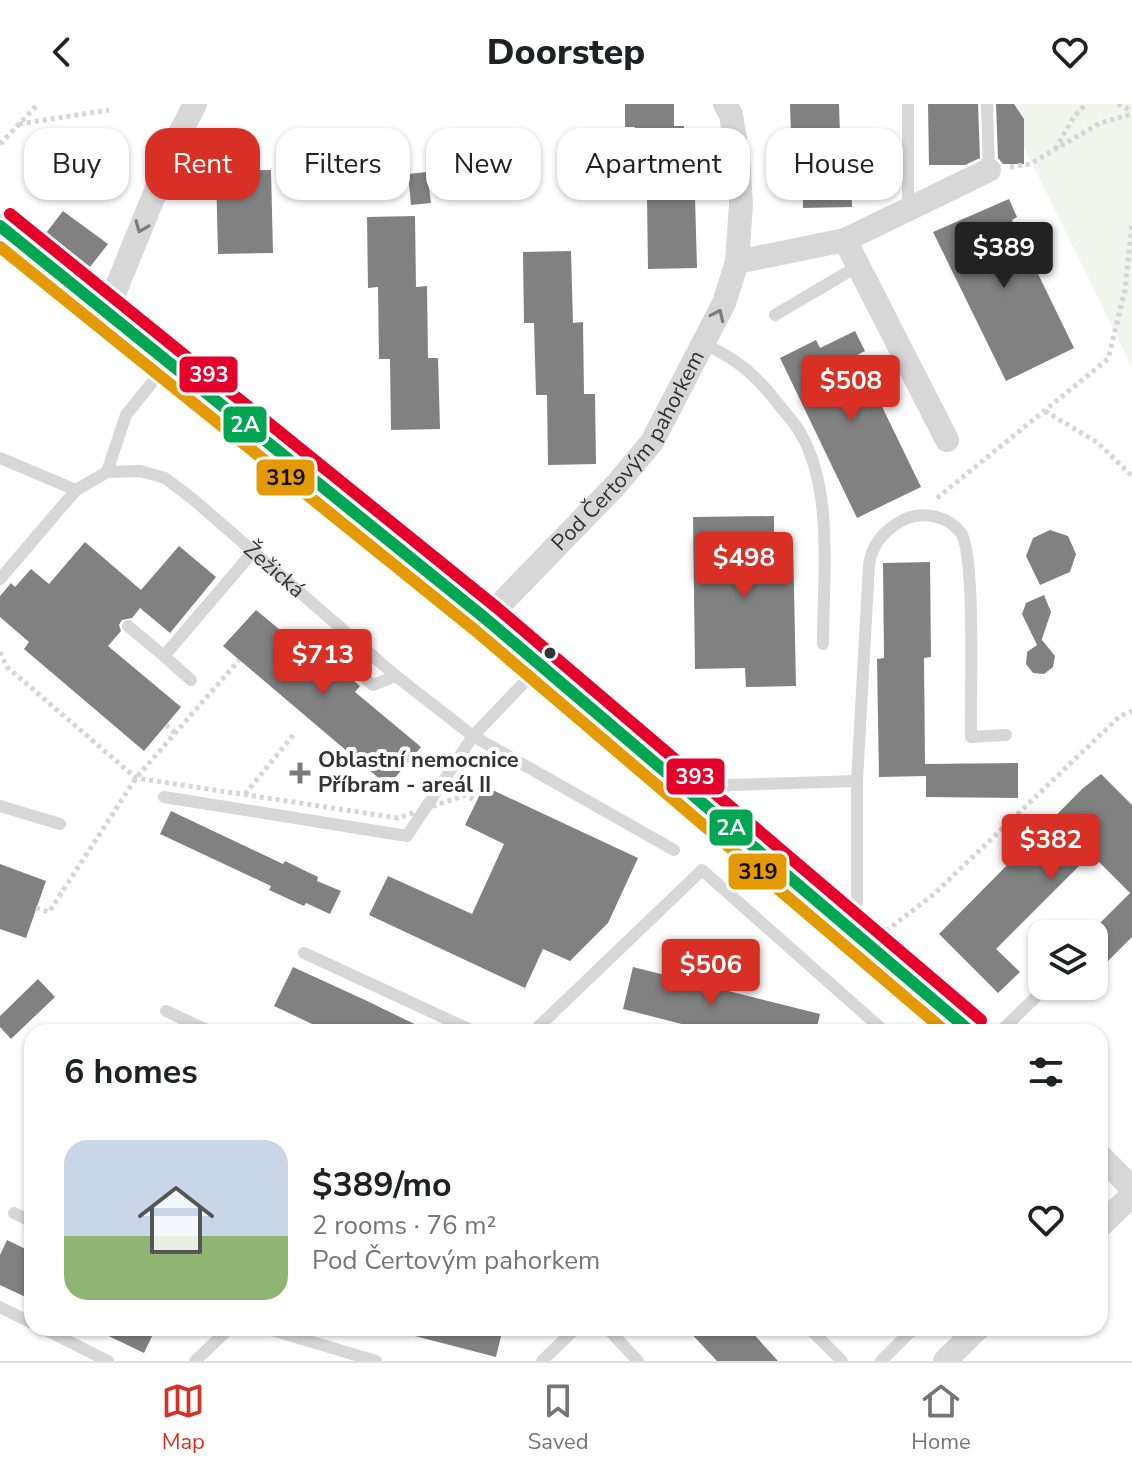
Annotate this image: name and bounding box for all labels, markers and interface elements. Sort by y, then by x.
text: Doorstep [487,28,645,77]
icon: back [40,30,84,74]
icon: heart [1048,30,1092,74]
chip: Buy [24,128,129,200]
chip: Rent [145,128,260,200]
chip: Filters [276,128,410,200]
chip: New [426,128,541,200]
chip: Apartment [557,128,750,200]
chip: House [766,128,903,200]
one-way arrow [135,219,151,233]
pin: $389 [957,222,1051,290]
text: $389 [973,230,1035,265]
one-way arrow [708,308,724,323]
street label: Pod Čertovým pahorkem [545,345,712,558]
line badge: 393 [178,355,239,394]
pin: $508 [804,355,898,423]
text: 393 [189,360,229,390]
text: $508 [820,363,882,398]
line badge: 2A [222,405,268,444]
text: 2A [230,410,260,440]
line badge: 319 [255,458,316,497]
text: 319 [266,463,306,493]
pin: $498 [697,532,791,600]
street label: Žežická [237,535,311,605]
text: $498 [713,540,775,575]
pin: $713 [276,629,370,697]
text: $713 [292,637,354,672]
unlabelled marker [542,645,558,661]
place label: Oblastní nemocnice Příbram - areál II [318,745,519,800]
line badge: 393 [665,757,726,796]
marker: Oblastní nemocnice Příbram - areál II [289,762,311,784]
text: 393 [675,762,715,792]
line badge: 2A [708,808,754,847]
text: 2A [716,813,746,843]
pin: $382 [1004,814,1098,882]
text: $382 [1020,822,1082,857]
line badge: 319 [727,852,788,891]
text: 319 [738,857,778,887]
map controls [1028,920,1108,1000]
button: layers [1028,920,1108,1000]
pin: $506 [664,939,758,1007]
text: $506 [680,947,742,982]
text: 6 homes [64,1049,198,1095]
icon: filters [1024,1050,1068,1094]
text: $389/mo [312,1162,452,1208]
icon: home [128,1172,224,1268]
icon: heart [1024,1198,1068,1242]
text: 2 rooms · 76 m² [312,1208,496,1243]
text: Pod Čertovým pahorkem [312,1243,600,1278]
tab: Map [161,1379,205,1457]
tab: Saved [528,1379,589,1457]
tab: Home [911,1379,971,1457]

